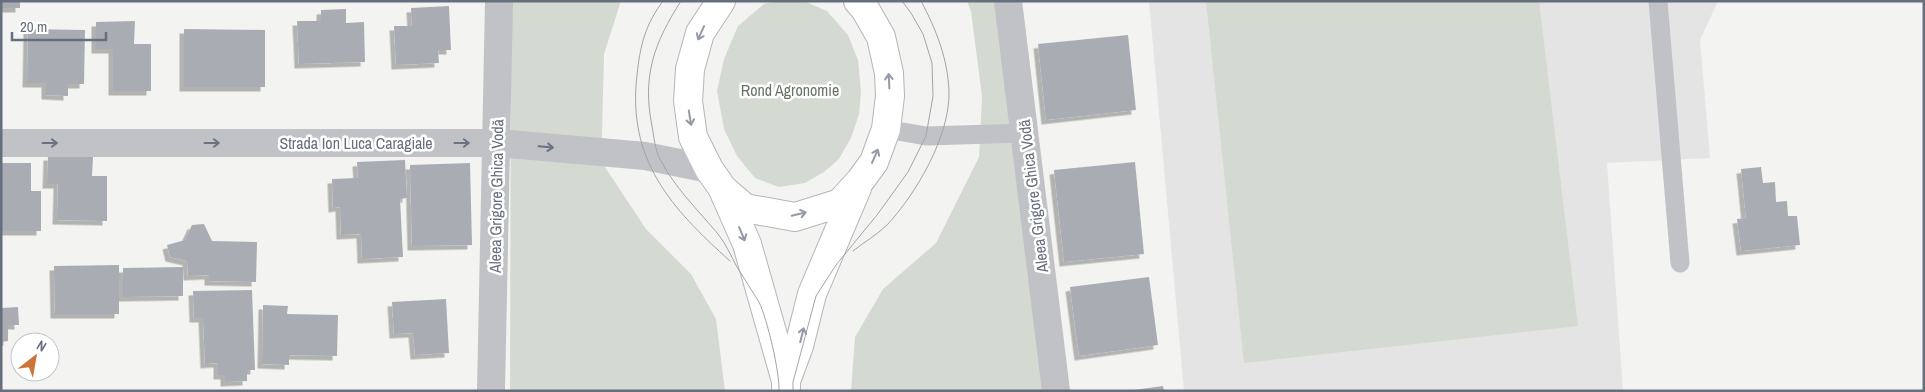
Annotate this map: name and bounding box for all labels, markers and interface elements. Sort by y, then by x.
scale bar [12,10,106,42]
text: 20 m [20,16,47,37]
one-way arrow [696,26,706,41]
one-way arrow [885,73,894,89]
park label: Rond Agronomie [741,79,839,101]
one-way arrow [686,110,696,126]
street label: Aleea Grigore Ghica Vodă [484,118,508,274]
street label: Aleea Grigore Ghica Vodă [1013,118,1053,275]
street label: Strada Ion Luca Caragiale [279,132,433,154]
one-way arrow [42,138,58,148]
one-way arrow [204,138,220,148]
one-way arrow [454,138,470,148]
one-way arrow [538,143,554,152]
one-way arrow [871,149,881,164]
one-way arrow [790,209,806,218]
one-way arrow [738,226,748,241]
one-way arrow [797,327,807,343]
north arrow [10,332,60,382]
text: N [34,336,50,356]

